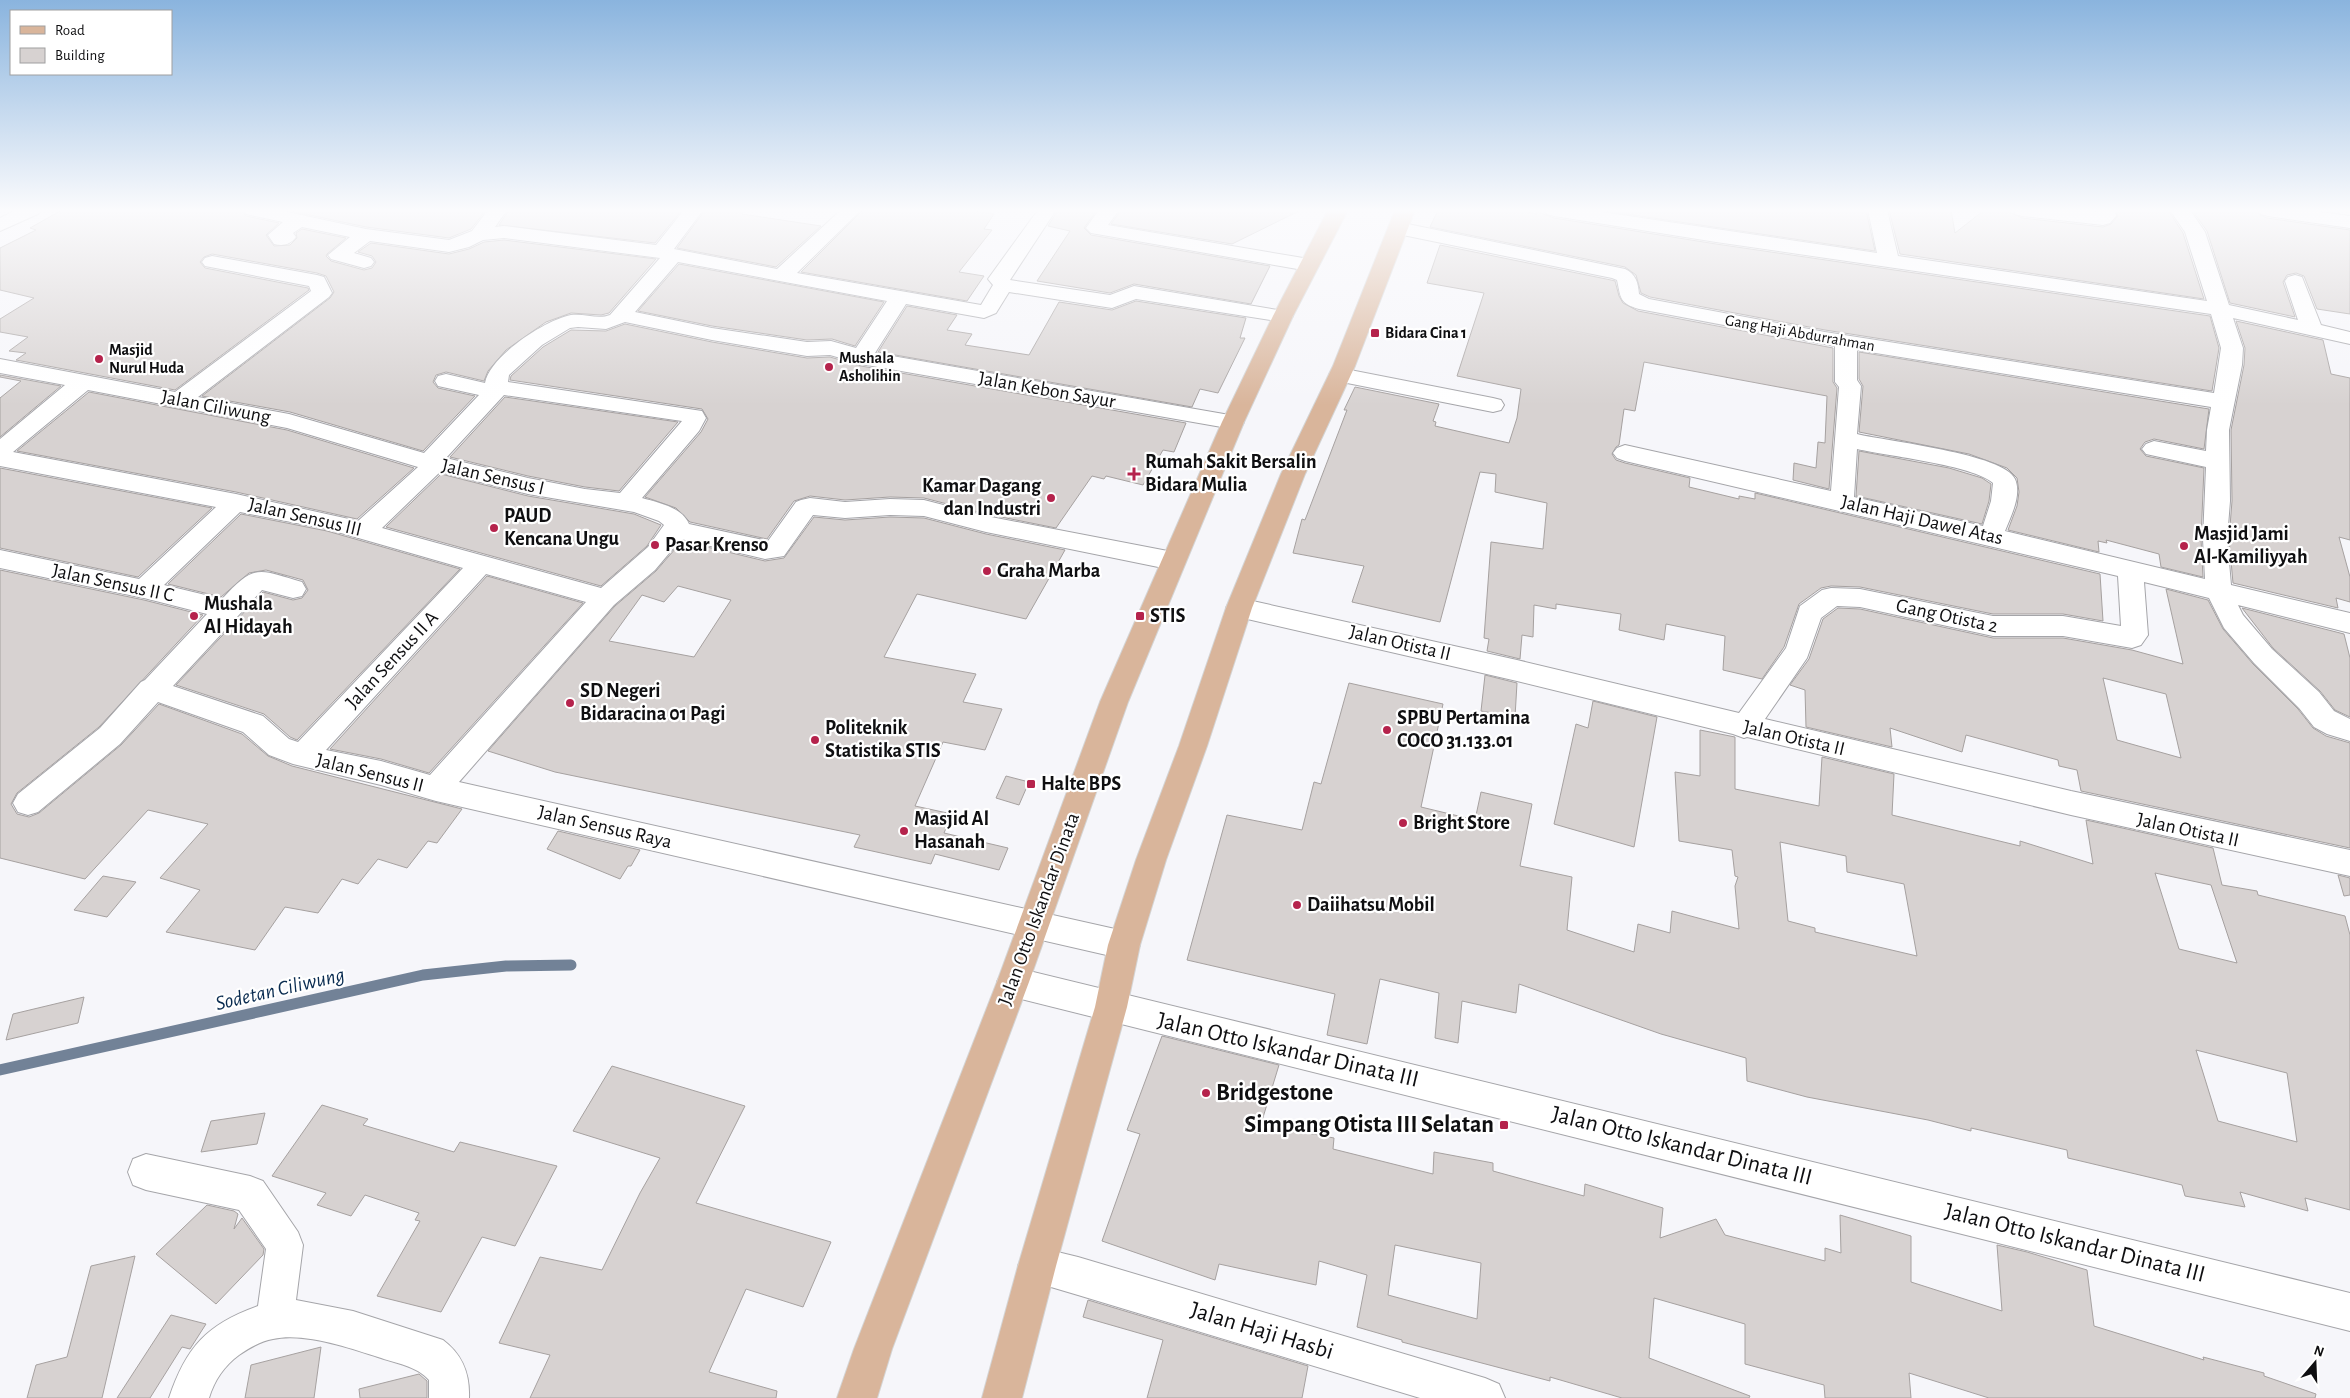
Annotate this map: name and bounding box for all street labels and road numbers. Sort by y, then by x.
street label: Gang Haji Abdurrahman [1724,312,1876,355]
street label: Jalan Kebon Sayur [977,368,1118,412]
street label: Jalan Ciliwung [160,387,273,427]
street label: Jalan Sensus I [440,455,546,499]
street label: Jalan Haji Dawel Atas [1839,492,2005,548]
street label: Jalan Sensus III [246,494,364,540]
street label: Jalan Sensus II C [50,560,176,606]
street label: Gang Otista 2 [1894,595,2000,637]
street label: Jalan Sensus II A [342,607,442,713]
street label: Jalan Otista II [1347,622,1453,664]
street label: Jalan Otista II [1741,717,1847,759]
street label: Jalan Sensus II [314,750,426,796]
street label: Jalan Sensus Raya [536,802,674,852]
street label: Jalan Otista II [2135,809,2241,851]
street label: Jalan Otto Iskandar Dinata [995,810,1083,1008]
street label: Jalan Otto Iskandar Dinata III [1155,1008,1421,1092]
street label: Jalan Otto Iskandar Dinata III [1549,1102,1815,1190]
street label: Jalan Otto Iskandar Dinata III [1942,1199,2208,1287]
street label: Jalan Haji Hasbi [1188,1298,1336,1364]

